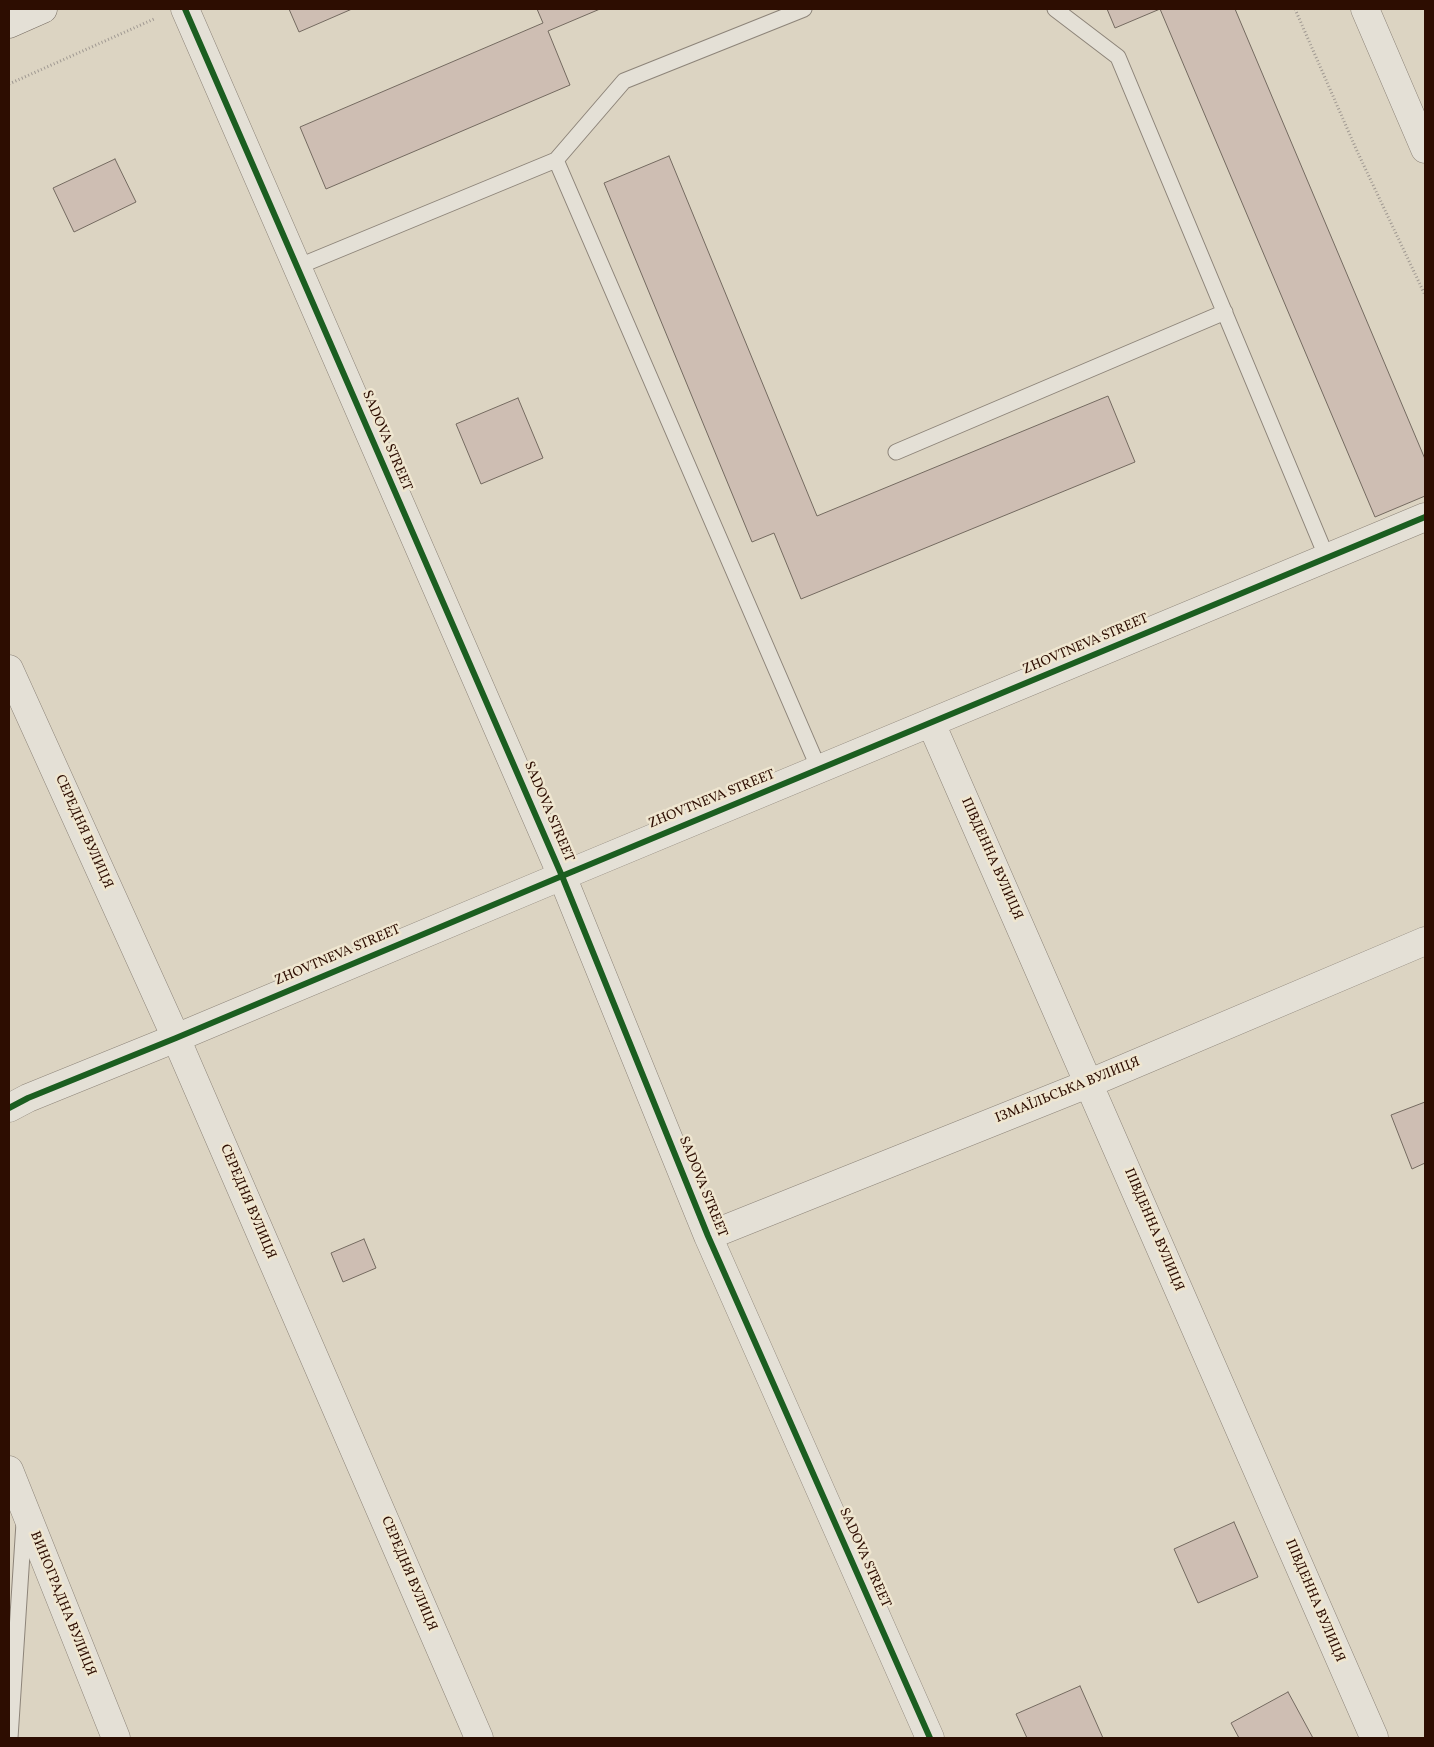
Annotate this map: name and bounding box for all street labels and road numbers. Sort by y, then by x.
street label: SADOVA STREET [357,388,415,494]
street label: ZHOVTNEVA STREET [1021,611,1151,679]
street label: SADOVA STREET [519,759,577,865]
street label: ZHOVTNEVA STREET [646,767,778,833]
street label: СЕРЕДНЯ ВУЛИЦЯ [50,772,116,892]
street label: ПІВДЕННА ВУЛИЦЯ [956,795,1026,923]
street label: ZHOVTNEVA STREET [273,922,403,990]
street label: ІЗМАЇЛЬСЬКА ВУЛИЦЯ [993,1054,1143,1128]
street label: SADOVA STREET [674,1134,730,1240]
street label: СЕРЕДНЯ ВУЛИЦЯ [215,1142,279,1262]
street label: ПІВДЕННА ВУЛИЦЯ [1119,1166,1187,1294]
street label: SADOVA STREET [834,1505,894,1611]
street label: СЕРЕДНЯ ВУЛИЦЯ [376,1514,440,1634]
street label: ВИНОГРАДНА ВУЛИЦЯ [25,1529,99,1679]
street label: ПІВДЕННА ВУЛИЦЯ [1280,1537,1348,1665]

